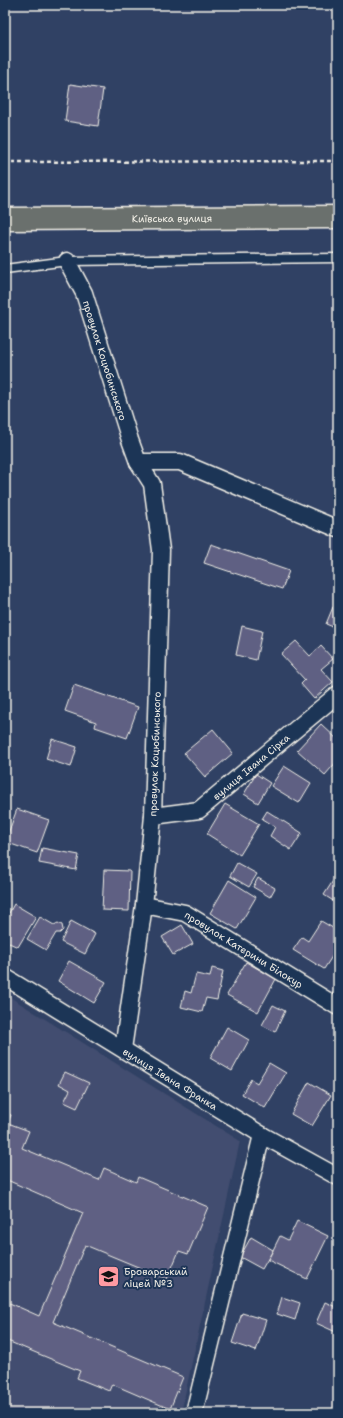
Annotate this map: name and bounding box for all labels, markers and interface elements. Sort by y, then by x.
street label: Київська вулиця [132,211,212,225]
street label: провулок Коцюбинського [80,299,130,422]
street label: провулок Коцюбинського [146,691,164,817]
street label: вулиця Івана Сірка [210,730,293,803]
street label: провулок Катерини Білокур [182,908,306,991]
street label: вулиця Івана Франка [121,1045,221,1113]
school or university icon: Броварський ліцей №3 [95,1264,121,1290]
place label: Броварський ліцей №3 [124,1265,188,1290]

